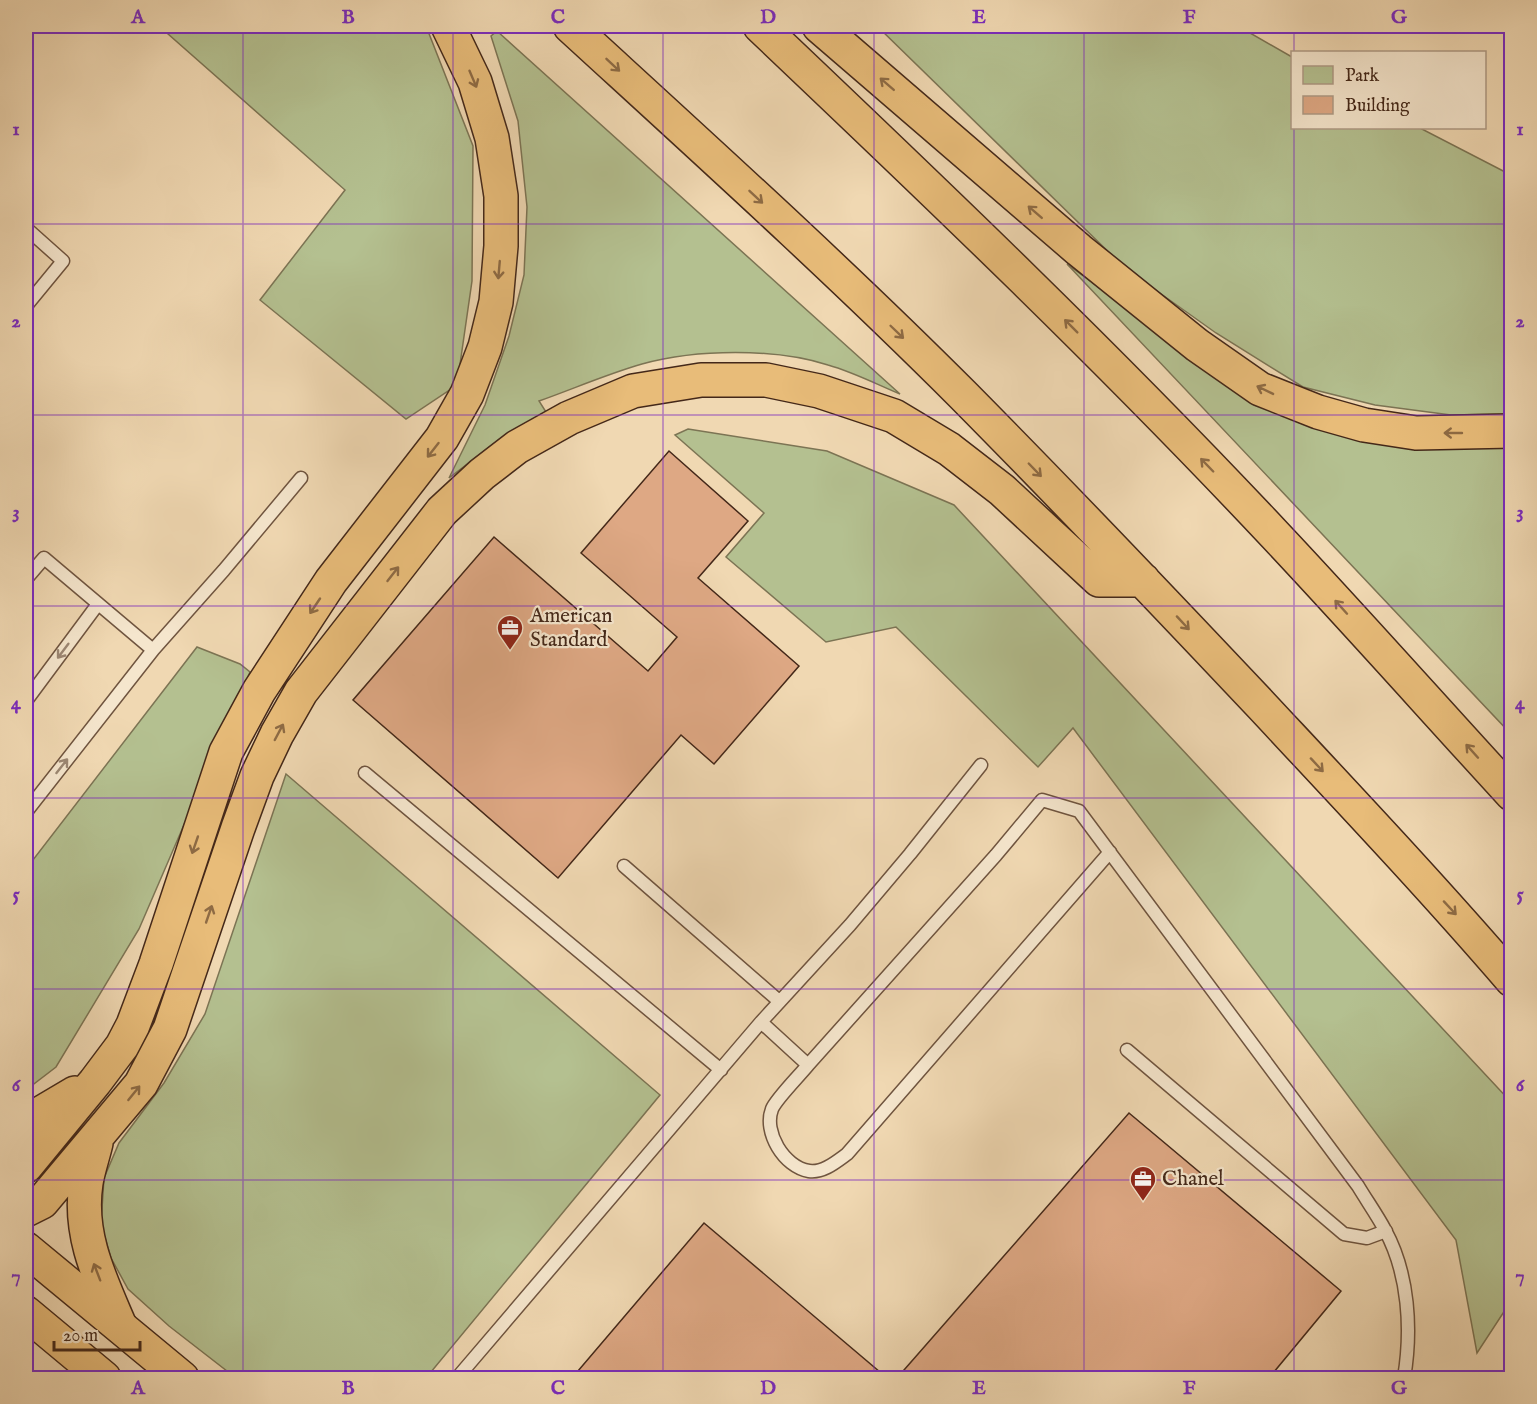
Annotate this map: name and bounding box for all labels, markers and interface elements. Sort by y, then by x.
text: A [130,5,146,30]
text: B [341,5,355,30]
text: C [551,5,565,30]
text: D [760,5,776,30]
text: E [972,5,986,30]
text: F [1183,5,1196,30]
text: G [1391,5,1408,30]
legend [1291,51,1486,129]
one-way arrow [605,58,620,72]
text: Park [1345,65,1380,88]
one-way arrow [468,69,479,87]
one-way arrow [880,77,895,91]
text: Building [1345,95,1410,118]
text: 1 [12,117,20,142]
text: 1 [1516,117,1524,142]
one-way arrow [749,190,764,204]
one-way arrow [1028,205,1043,219]
one-way arrow [493,259,504,279]
text: 2 [11,309,21,334]
text: 2 [1515,309,1525,334]
one-way arrow [1063,318,1078,333]
one-way arrow [890,325,905,339]
one-way arrow [1256,384,1274,396]
one-way arrow [1444,427,1464,439]
one-way arrow [426,442,439,458]
one-way arrow [1200,457,1214,472]
one-way arrow [1028,462,1043,477]
text: 3 [12,500,20,525]
text: 3 [1516,500,1524,525]
one-way arrow [386,567,399,583]
one-way arrow [309,597,321,614]
one-way arrow [1334,600,1348,615]
place label: American Standard [529,603,613,654]
office icon: American Standard [495,613,525,651]
one-way arrow [1176,615,1191,630]
one-way arrow [57,642,69,658]
text: 4 [11,691,22,716]
text: 4 [1515,691,1526,716]
one-way arrow [273,723,285,741]
one-way arrow [1465,744,1479,759]
one-way arrow [1310,757,1324,772]
one-way arrow [55,758,68,774]
one-way arrow [189,835,200,854]
text: 5 [12,882,20,907]
text: 5 [1516,882,1524,907]
one-way arrow [1442,900,1456,915]
one-way arrow [204,905,215,924]
text: 6 [12,1073,22,1098]
text: 6 [1516,1073,1526,1098]
one-way arrow [127,1085,140,1101]
office icon: Chanel [1128,1164,1158,1202]
place label: Chanel [1162,1166,1224,1193]
one-way arrow [91,1263,102,1282]
text: 7 [11,1264,21,1289]
text: 7 [1515,1264,1525,1289]
scale bar [54,1314,140,1352]
text: 20 m [63,1325,98,1348]
text: A [130,1376,146,1401]
text: B [341,1376,355,1401]
text: C [551,1376,565,1401]
text: D [760,1376,776,1401]
text: E [972,1376,986,1401]
text: F [1183,1376,1196,1401]
text: G [1391,1376,1408,1401]

